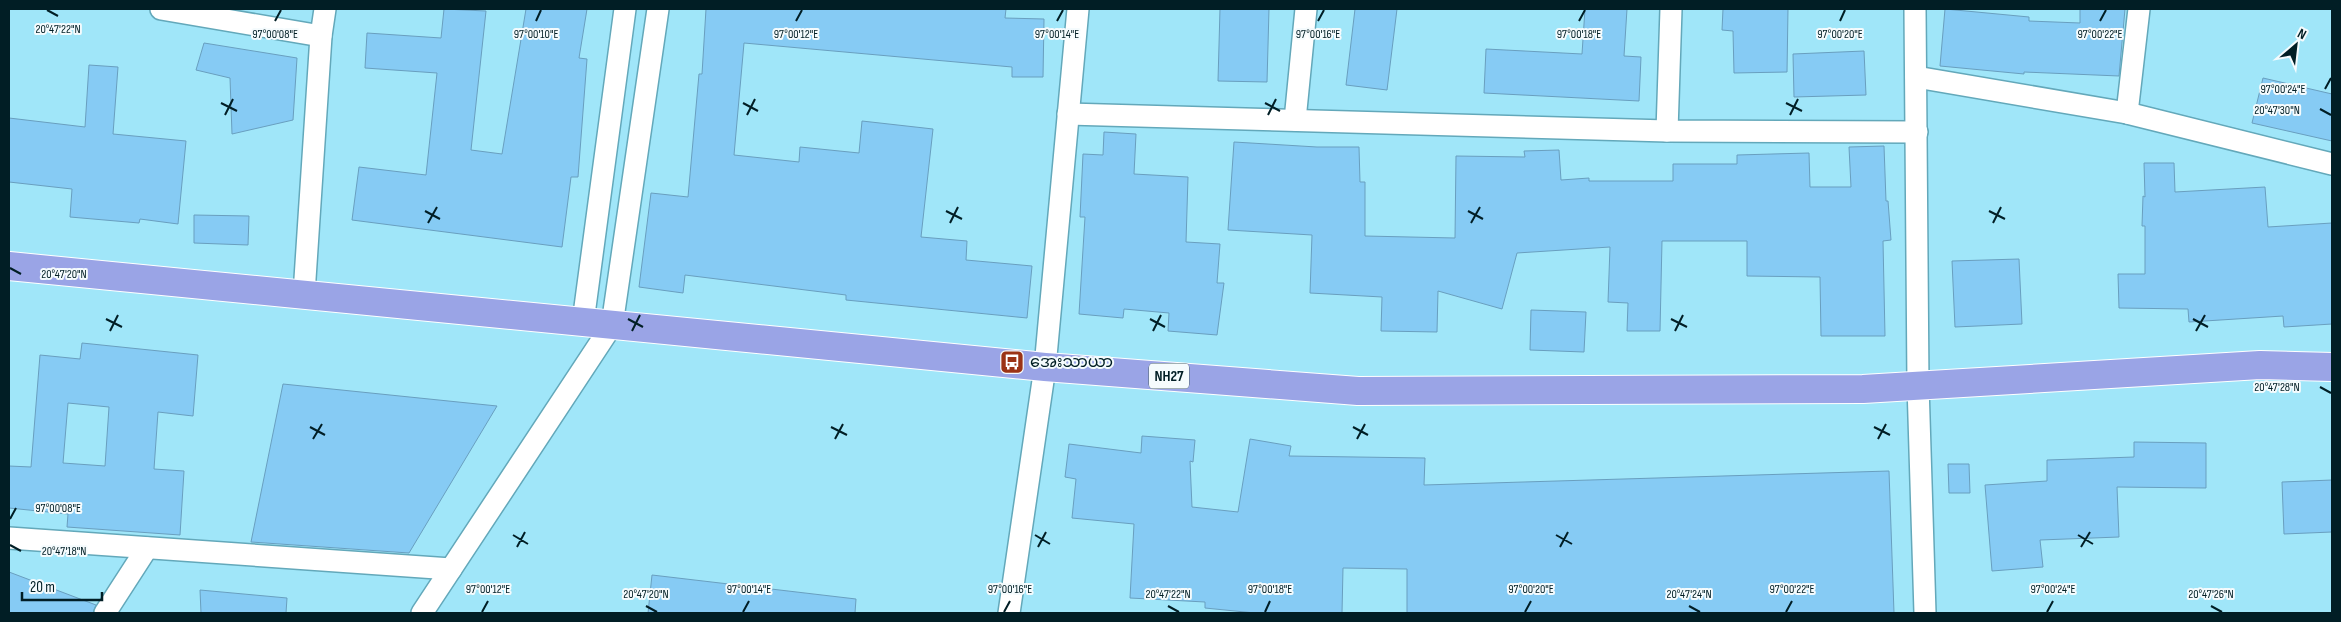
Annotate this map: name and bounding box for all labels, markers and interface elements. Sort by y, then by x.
north arrow [2271,20,2321,70]
text: 20°47'22"N [35,22,81,37]
text: N [2295,25,2309,43]
text: 97°00'08"E [252,27,298,42]
text: 97°00'10"E [514,27,558,42]
text: 97°00'12"E [774,27,818,42]
text: 97°00'14"E [1035,27,1079,42]
text: 97°00'16"E [1296,27,1340,42]
text: 97°00'18"E [1557,27,1601,42]
text: 97°00'20"E [1817,27,1863,42]
text: 97°00'22"E [2077,27,2123,42]
text: 97°00'24"E [2260,82,2306,97]
text: 20°47'30"N [2254,103,2300,118]
text: 20°47'20"N [41,267,87,282]
bus stop icon: အေးသာယာ [999,349,1025,375]
place label: အေးသာယာ [1030,353,1113,372]
road number: NH27 [1149,364,1189,388]
text: 20°47'28"N [2254,380,2300,395]
text: 97°00'08"E [35,501,81,516]
text: 20°47'18"N [42,544,86,559]
scale bar [22,570,102,602]
text: 20 m [30,578,55,597]
text: 97°00'12"E [466,582,510,597]
text: 97°00'14"E [727,582,771,597]
text: 97°00'16"E [988,582,1032,597]
text: 97°00'18"E [1248,582,1292,597]
text: 97°00'20"E [1508,582,1554,597]
text: 97°00'22"E [1769,582,1815,597]
text: 97°00'24"E [2030,582,2076,597]
text: 20°47'20"N [623,587,669,602]
text: 20°47'22"N [1145,587,1191,602]
text: 20°47'24"N [1666,587,1712,602]
text: 20°47'26"N [2188,587,2234,602]

